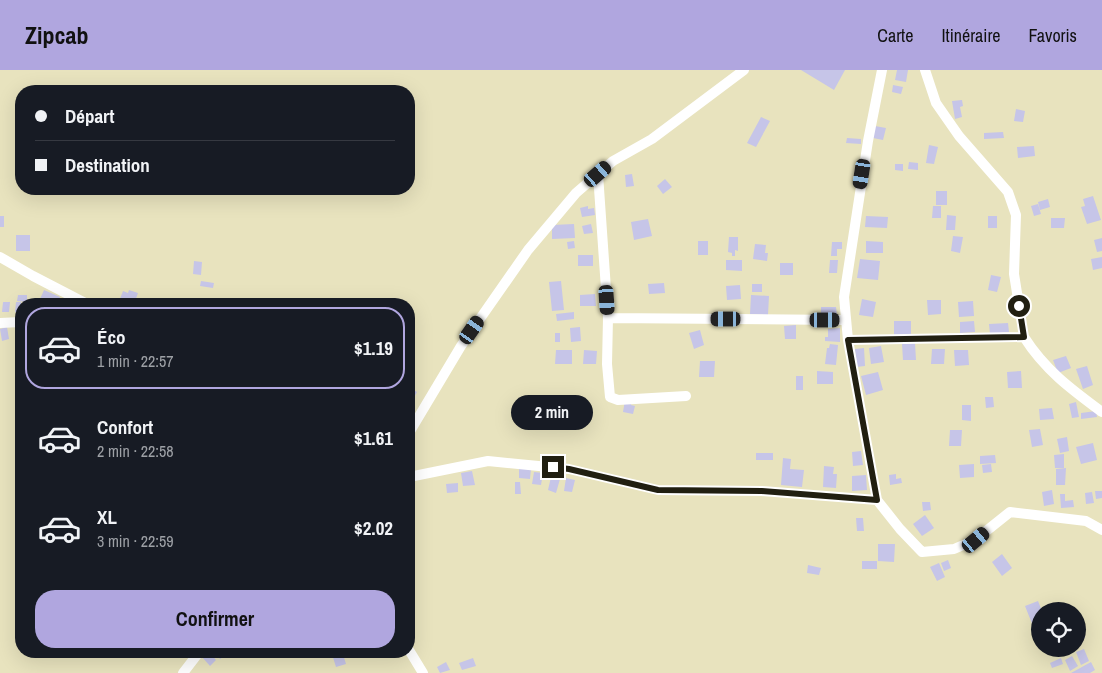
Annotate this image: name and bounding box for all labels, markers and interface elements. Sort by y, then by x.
text: Zipcab [25,19,88,51]
text: Carte [877,23,913,48]
text: Itinéraire [941,23,1001,48]
text: Favoris [1029,23,1077,48]
text: Départ [65,103,114,129]
text: Destination [65,152,150,178]
car [581,158,614,190]
car [852,158,871,190]
car [598,285,615,315]
route start [1008,295,1030,317]
car [711,312,741,327]
car [457,313,486,347]
car [810,313,840,328]
text: Éco [97,324,126,350]
icon: car [37,326,82,371]
text: $1.19 [354,335,393,361]
text: 1 min · 22:57 [97,350,174,372]
callout: 2 min [512,394,594,430]
text: 2 min [535,401,569,423]
text: Confort [97,414,153,440]
icon: car [37,416,82,461]
text: $1.61 [354,425,393,451]
text: 2 min · 22:58 [97,440,174,462]
route end [542,456,564,478]
text: XL [97,504,117,530]
icon: car [37,506,82,551]
text: $2.02 [354,515,393,541]
car [959,525,992,555]
text: 3 min · 22:59 [97,530,174,552]
button: Confirmer [35,590,395,648]
map controls [1031,602,1086,657]
button: locate [1031,602,1086,657]

